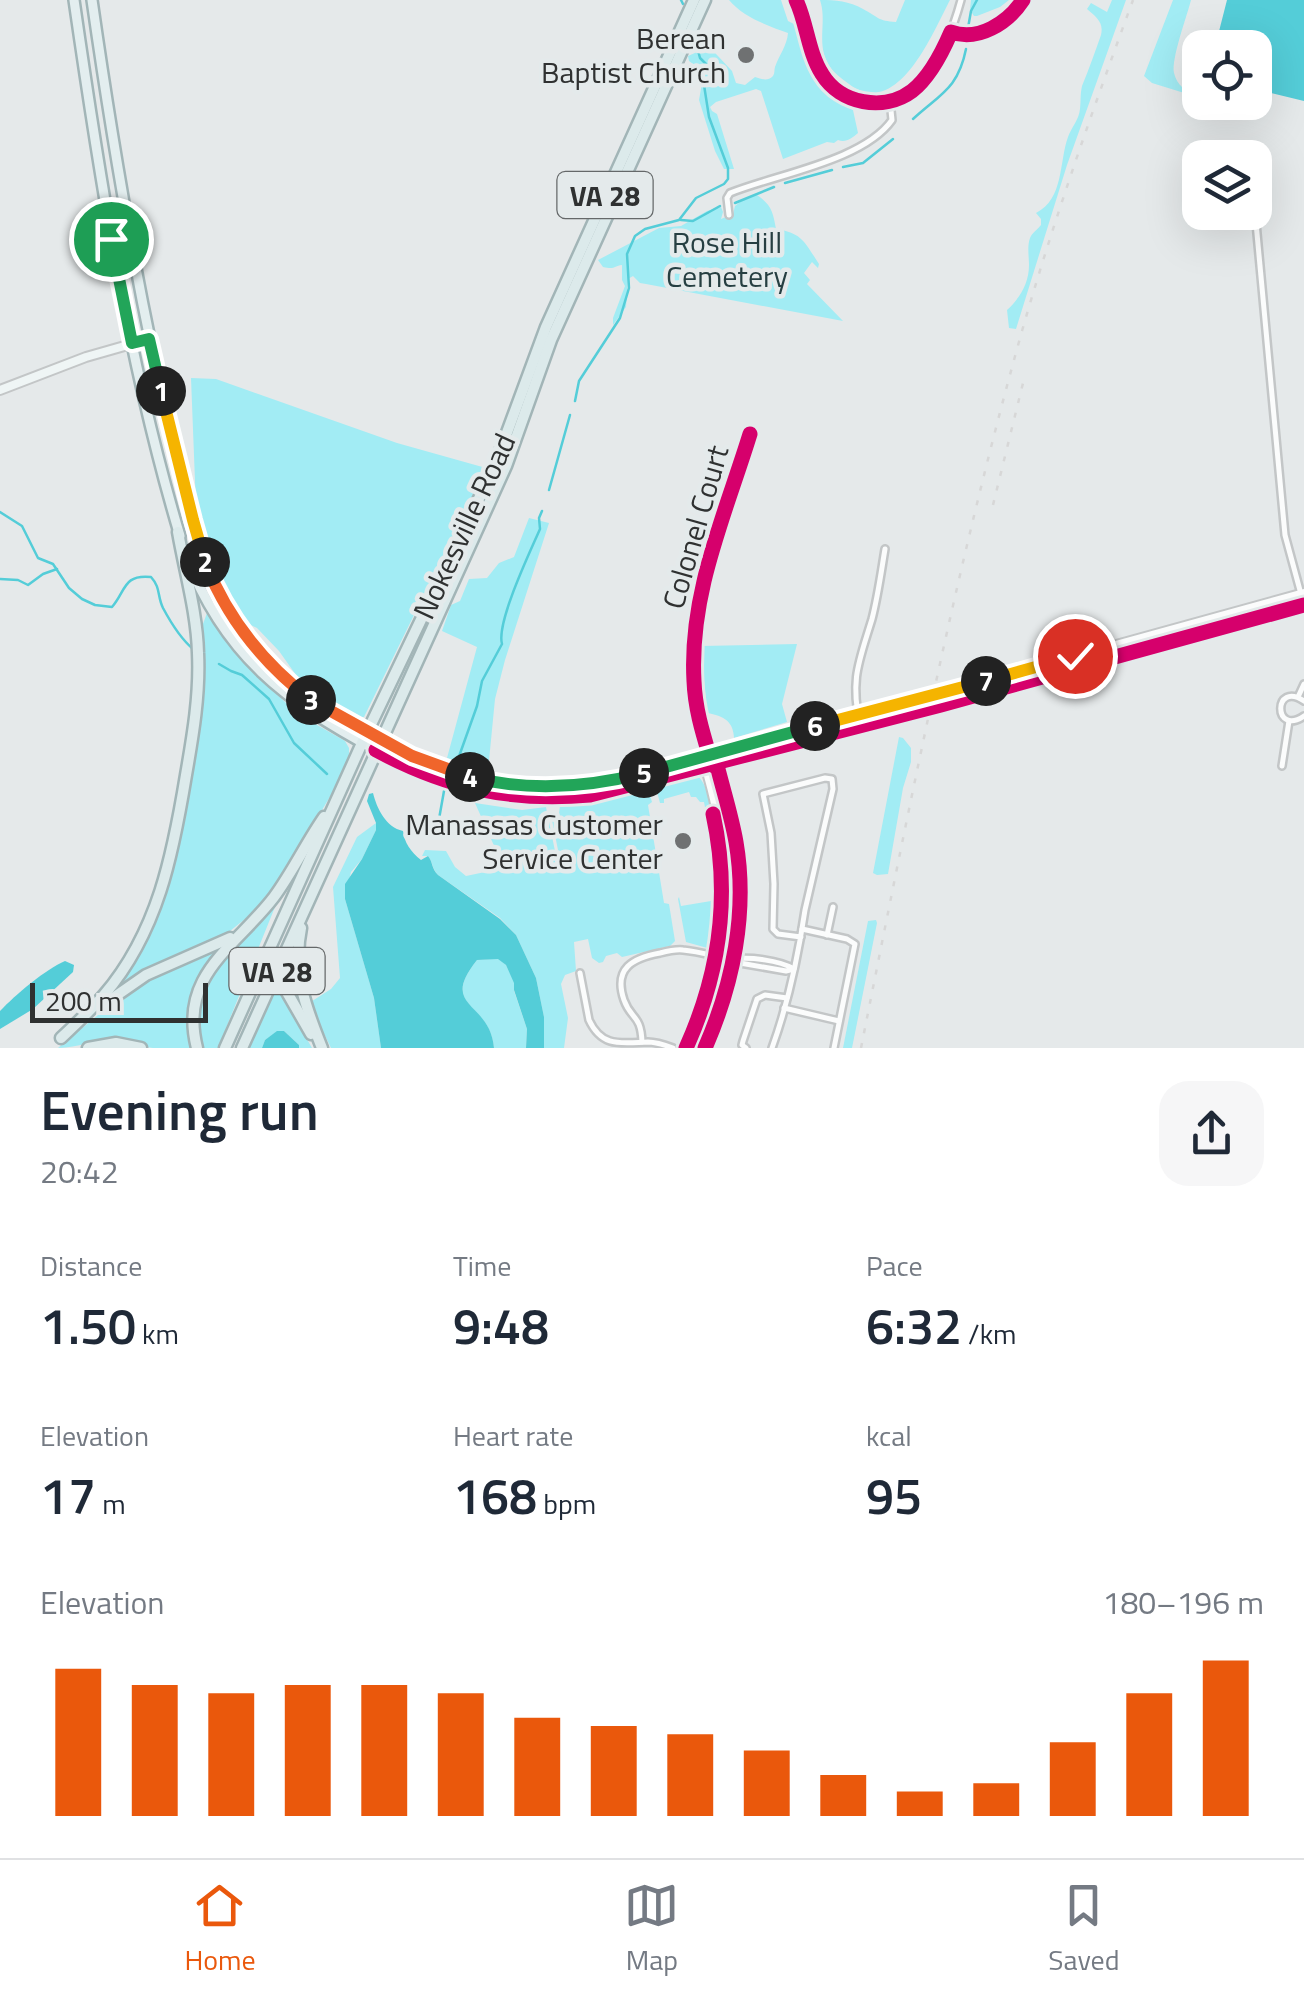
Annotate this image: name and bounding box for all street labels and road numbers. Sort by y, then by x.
road number: VA 28 [558,172,652,218]
street label: Nokesville Road [401,425,527,627]
street label: Colonel Court [650,439,740,614]
road number: VA 28 [230,948,324,994]

